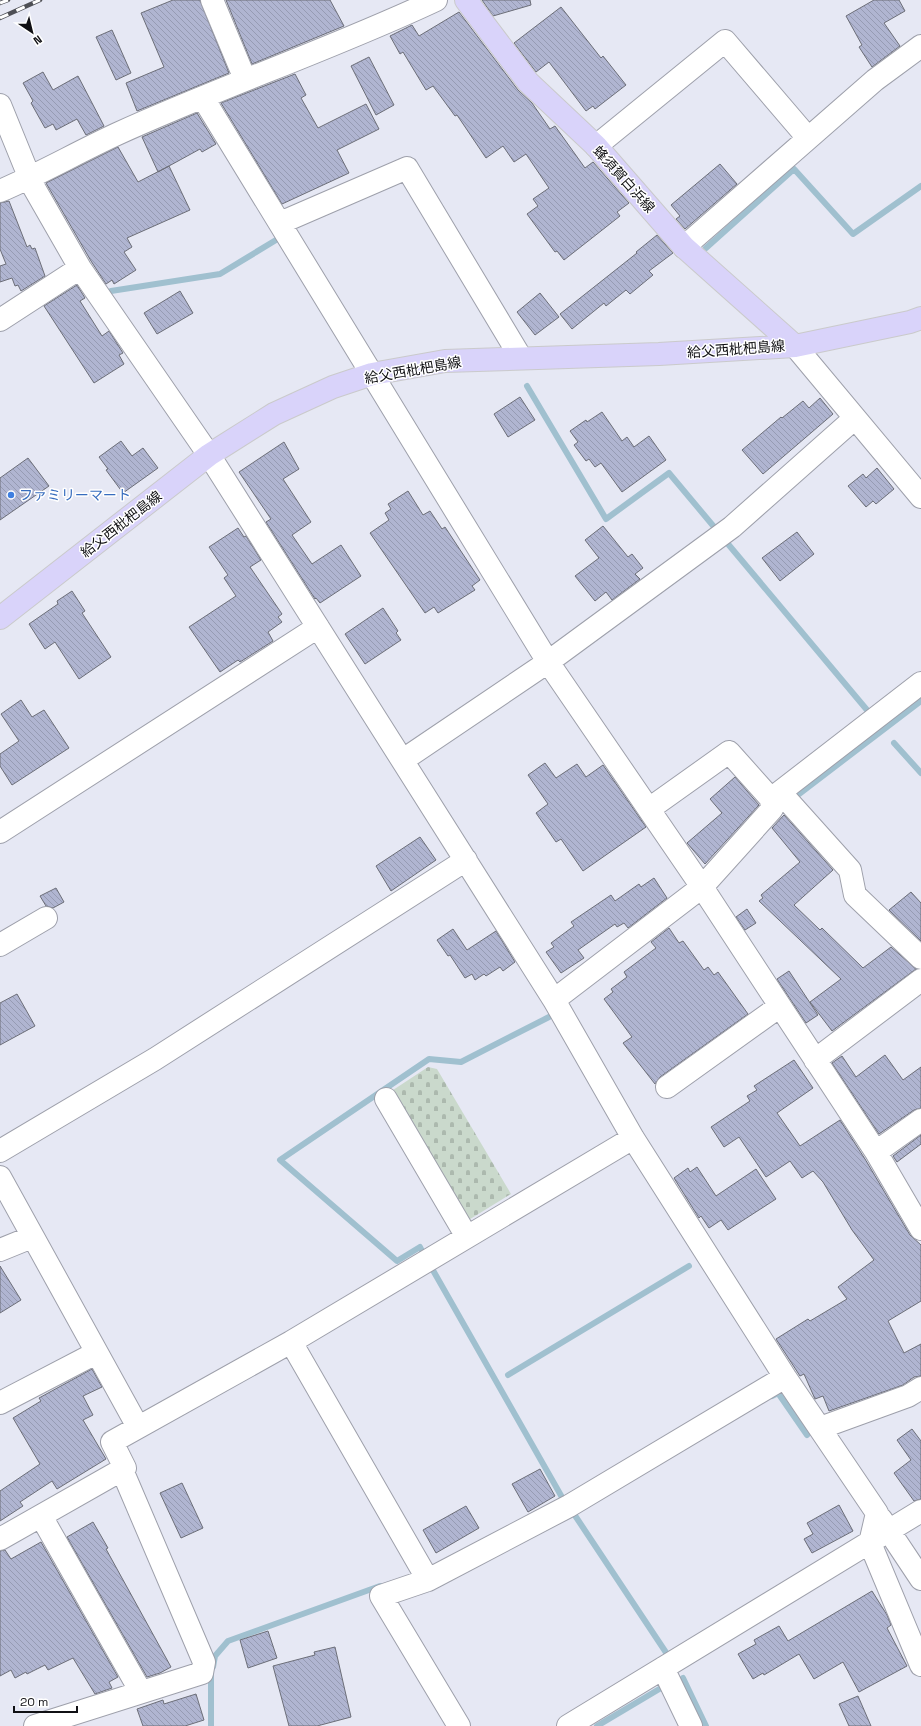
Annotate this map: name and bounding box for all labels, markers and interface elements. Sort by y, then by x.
north arrow [12,12,52,52]
text: N [31,32,45,48]
street label: 蜂須賀白浜線 [589,142,659,216]
street label: 給父西枇杷島線 [686,337,786,361]
street label: 給父西枇杷島線 [363,353,463,387]
place label: ファミリーマート [19,486,131,504]
street label: 給父西枇杷島線 [77,487,165,561]
marker: ファミリーマート [6,490,16,500]
scale bar [14,1688,77,1714]
text: 20 m [20,1694,48,1710]

